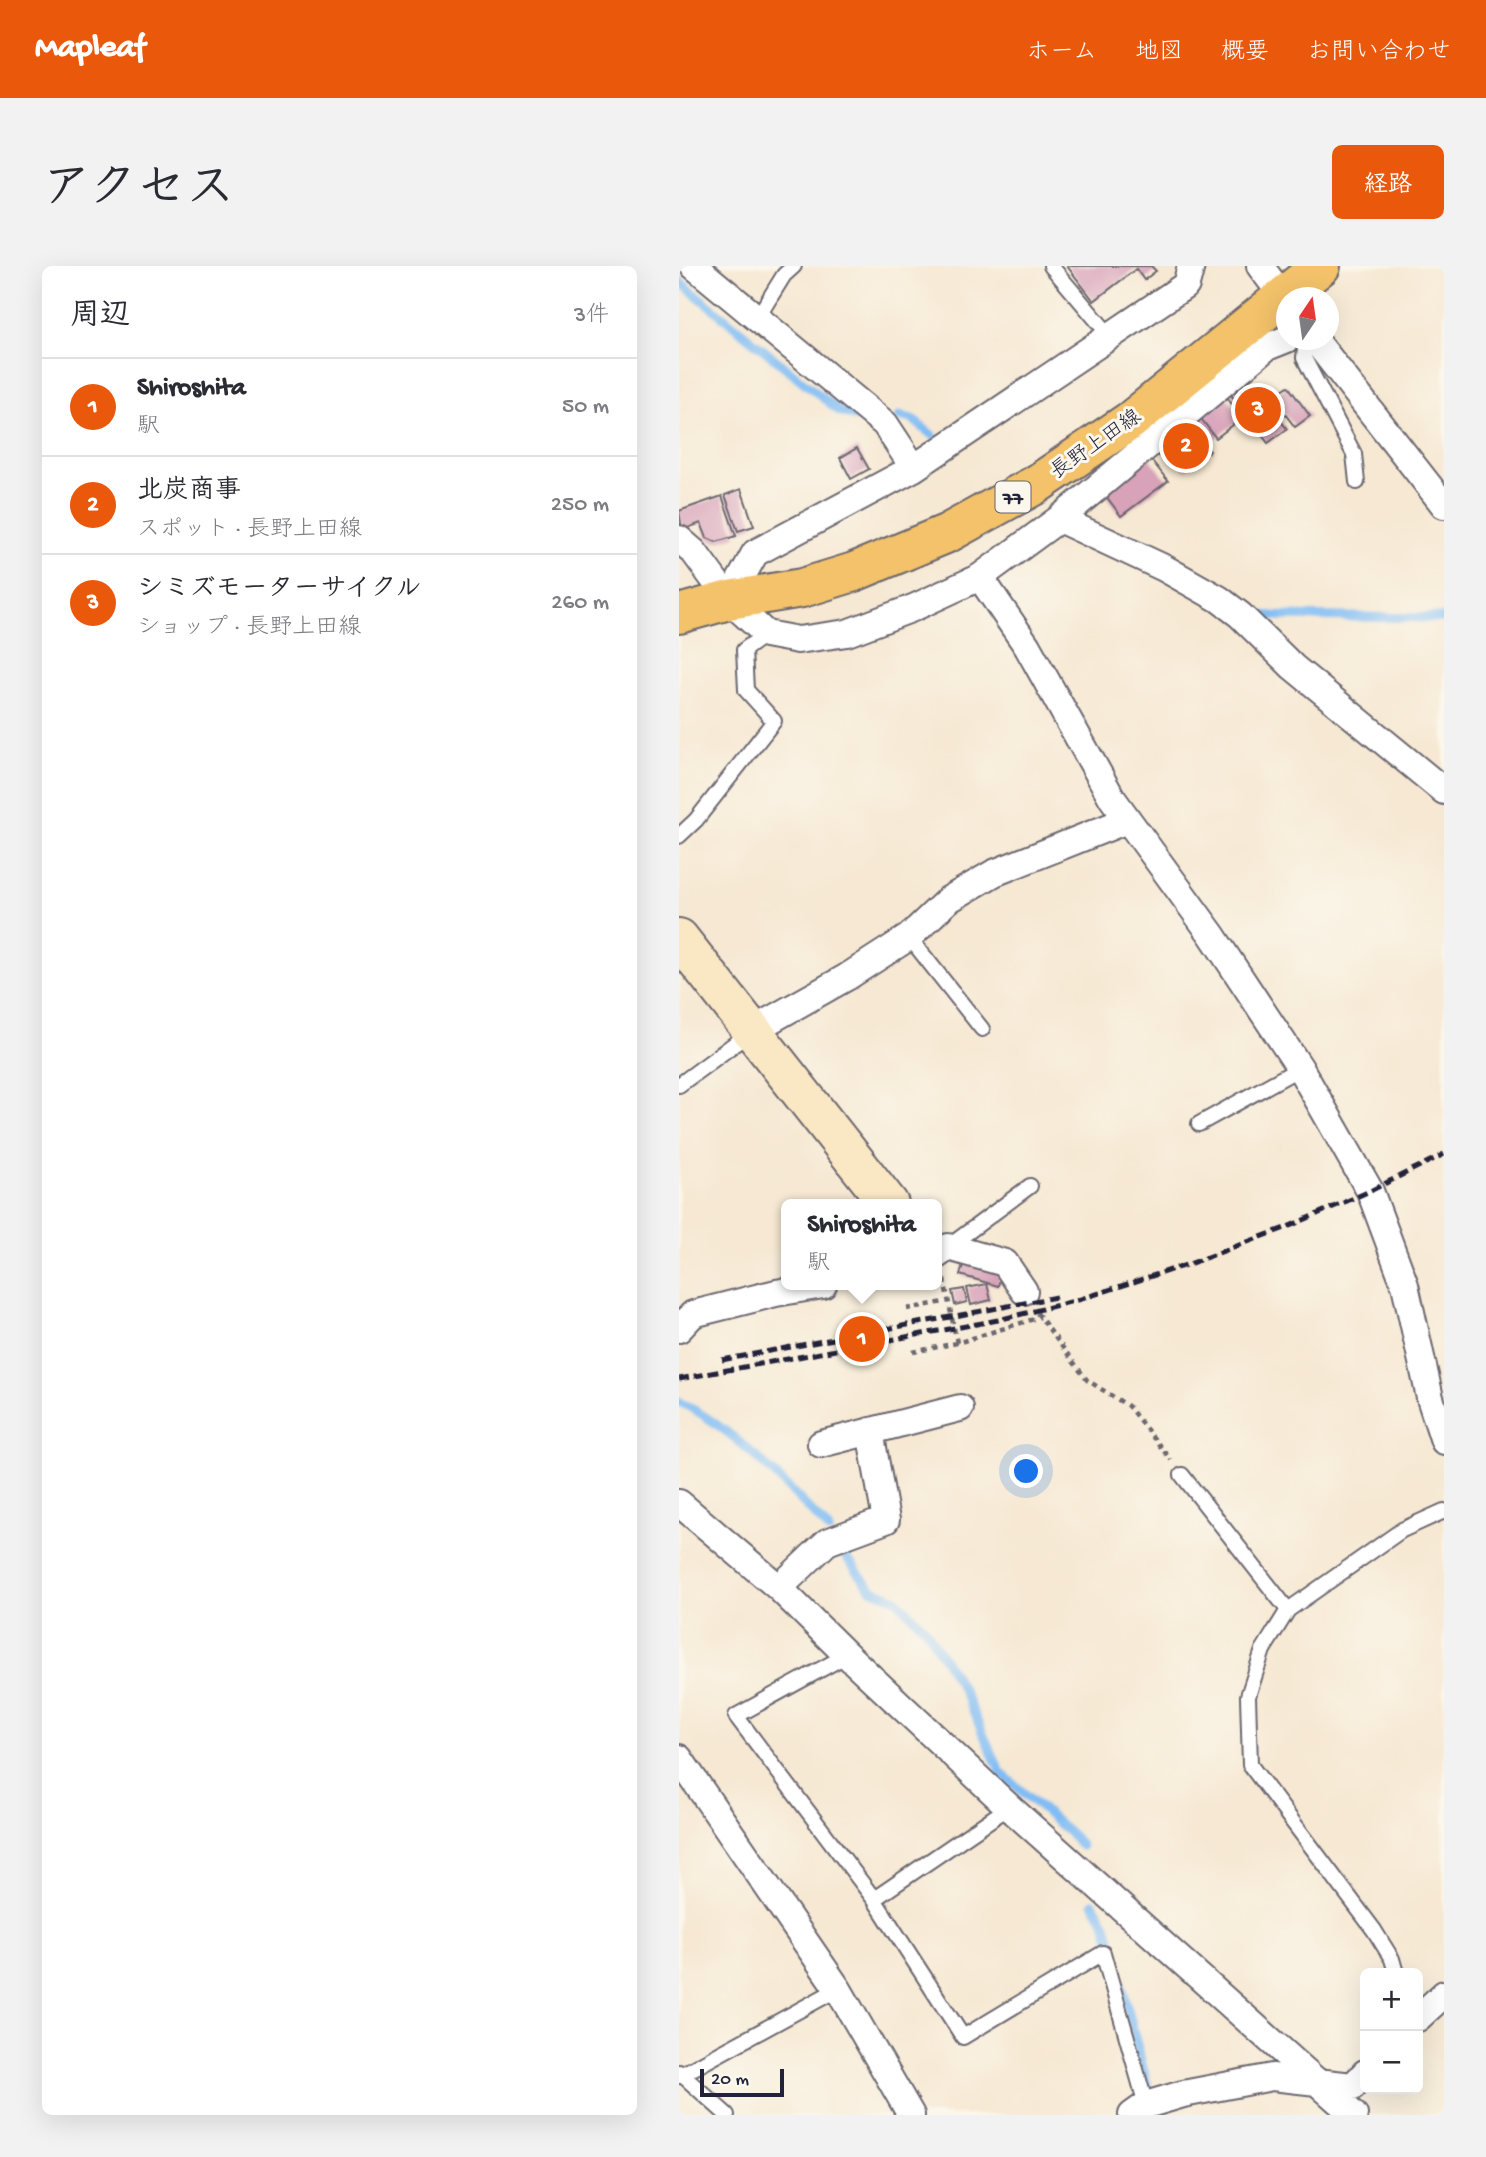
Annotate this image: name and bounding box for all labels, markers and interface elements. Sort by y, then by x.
text: Mapleaf [35,30,145,68]
text: ホーム [1026,39,1097,68]
text: 地図 [1135,39,1183,68]
text: 概要 [1221,39,1269,68]
text: お問い合わせ [1307,39,1451,68]
button: 経路 [1332,145,1444,219]
text: アクセス [42,163,235,221]
north arrow [1276,287,1339,350]
text: 周辺 [70,300,130,335]
text: 3件 [574,303,609,330]
text: Shiroshita [137,374,246,405]
pin: 3 [1235,384,1281,436]
text: 1 [88,394,98,421]
text: 50 m [562,394,609,421]
street label: 長野上田線 [1046,405,1147,486]
text: 駅 [137,414,160,441]
pin: 2 [1163,420,1209,472]
text: 北炭商事 [137,477,241,508]
road number: 77 [995,482,1031,512]
text: 2 [87,492,99,519]
text: 250 m [551,492,609,519]
text: スポット · 長野上田線 [137,517,362,544]
text: シミズモーターサイクル [137,575,421,606]
text: 3 [87,590,99,617]
text: 260 m [551,590,609,617]
text: ショップ · 長野上田線 [137,615,361,642]
popup [781,1199,942,1290]
text: Shiroshita [807,1211,916,1242]
text: 駅 [807,1251,830,1278]
pin: 1 [839,1313,885,1365]
your location [1009,1454,1043,1488]
map controls [1360,1968,1423,2094]
button: + [1360,1968,1423,2031]
button: − [1360,2031,1423,2094]
scale bar [700,2066,784,2098]
text: 20 m [711,2069,749,2092]

